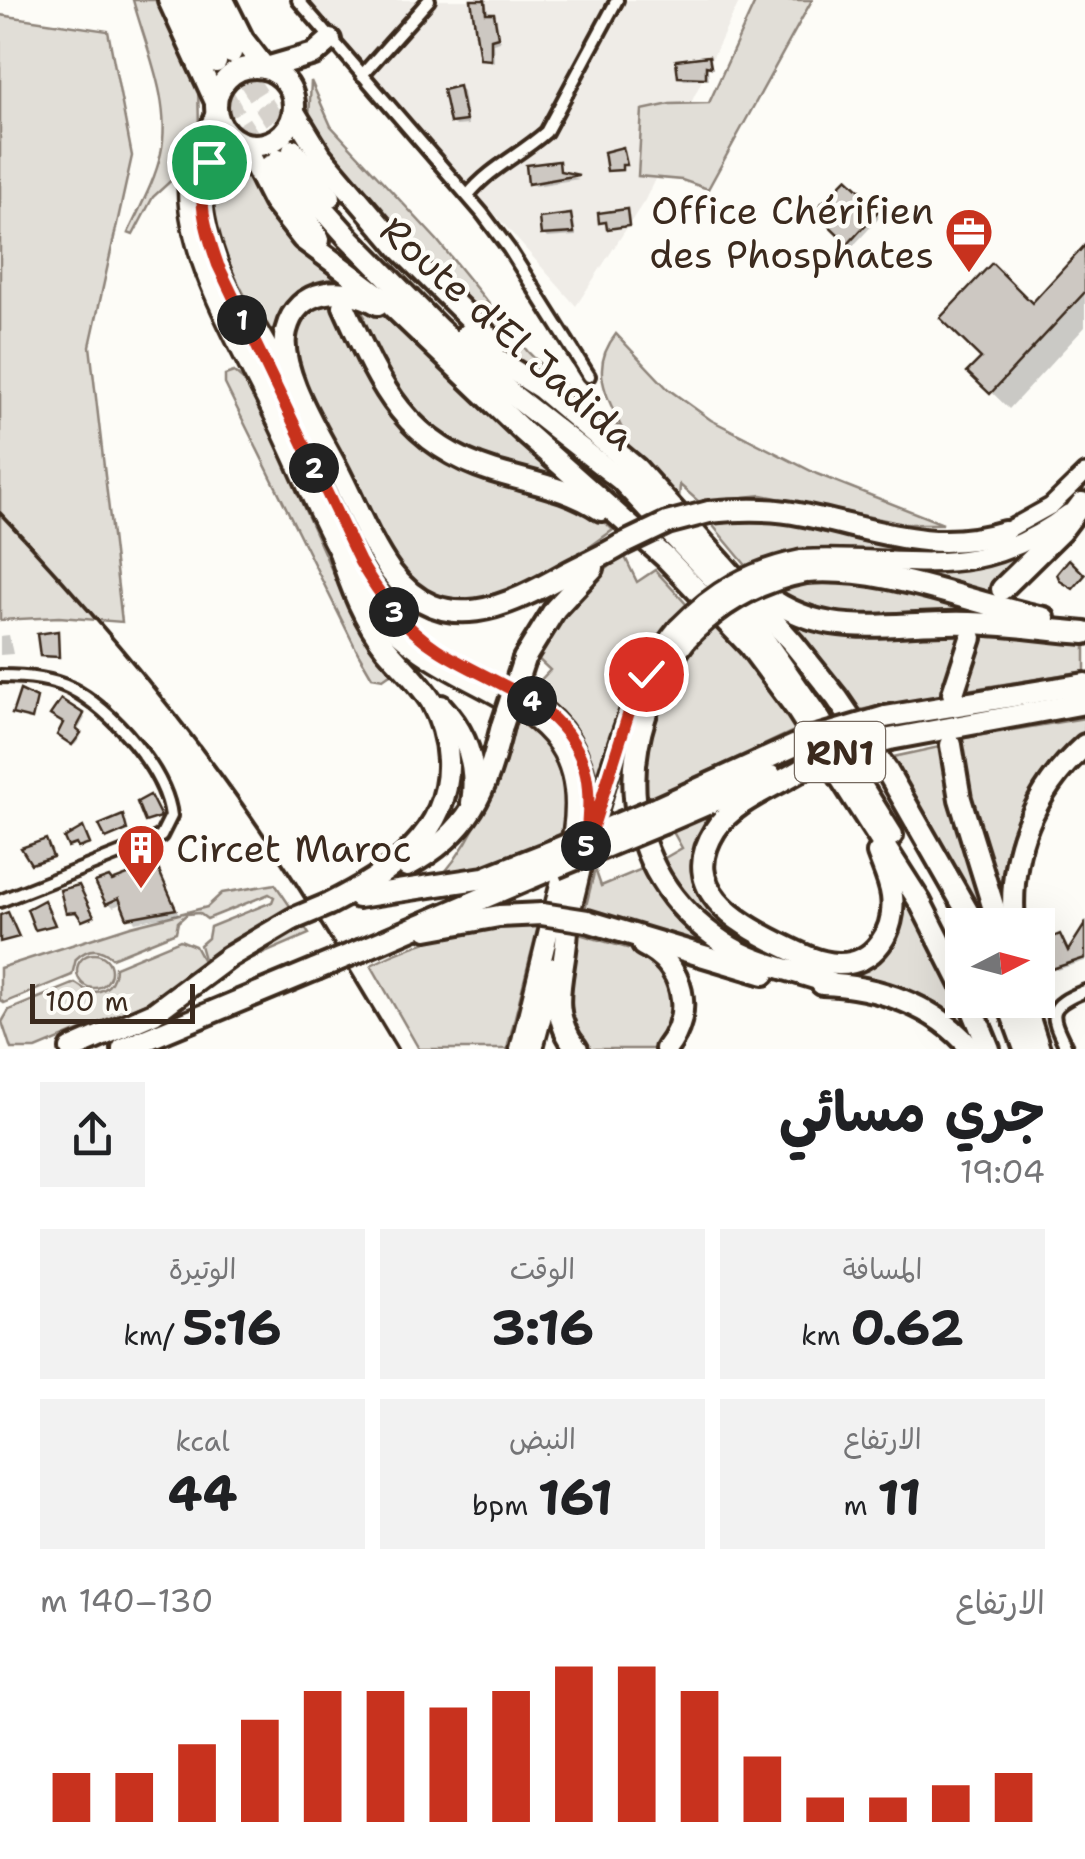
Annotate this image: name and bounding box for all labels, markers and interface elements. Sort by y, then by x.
pin [167,120,252,205]
icon: arrive [182,135,237,190]
place label: Office Chérifien des Phosphates [649,185,934,280]
street label: Route d'El Jadida [369,205,647,462]
office icon: Office Chérifien des Phosphates [943,206,995,274]
pin: 1 [217,295,267,345]
text: 1 [236,301,248,339]
pin: 2 [289,443,339,493]
text: 2 [304,449,324,487]
pin: 3 [369,587,419,637]
text: 3 [384,593,404,631]
pin [604,632,689,717]
icon: check [619,647,674,702]
pin: 4 [507,676,557,726]
text: 4 [522,682,542,720]
road number: RN1 [795,722,885,782]
pin: 5 [561,821,611,871]
building icon: Circet Maroc [115,822,167,890]
place label: Circet Maroc [176,823,412,874]
text: 5 [577,827,595,865]
north arrow [945,908,1055,1018]
map controls [945,908,1055,1018]
scale bar [30,979,195,1024]
text: 100 m [45,982,129,1020]
text: جري مسائي [779,1075,1045,1149]
button: share [40,1082,145,1187]
text: 19:04 [960,1150,1045,1193]
text: الوتيرة [169,1250,236,1288]
text: الوقت [510,1250,575,1288]
text: المسافة [843,1250,922,1288]
text: 5:16 [182,1294,282,1361]
text: 3:16 [491,1294,594,1361]
text: 0.62 [850,1294,964,1361]
text: /km [123,1316,182,1354]
text: km [801,1316,850,1354]
text: النبض [509,1420,576,1458]
text: الارتفاع [843,1420,922,1458]
text: kcal [175,1422,230,1460]
text: 44 [168,1460,237,1527]
text: 161 [538,1464,613,1531]
text: 11 [877,1464,921,1531]
text: bpm [472,1486,538,1524]
text: m [844,1486,877,1524]
text: 130–140 m [40,1579,213,1622]
text: الارتفاع [955,1581,1045,1624]

